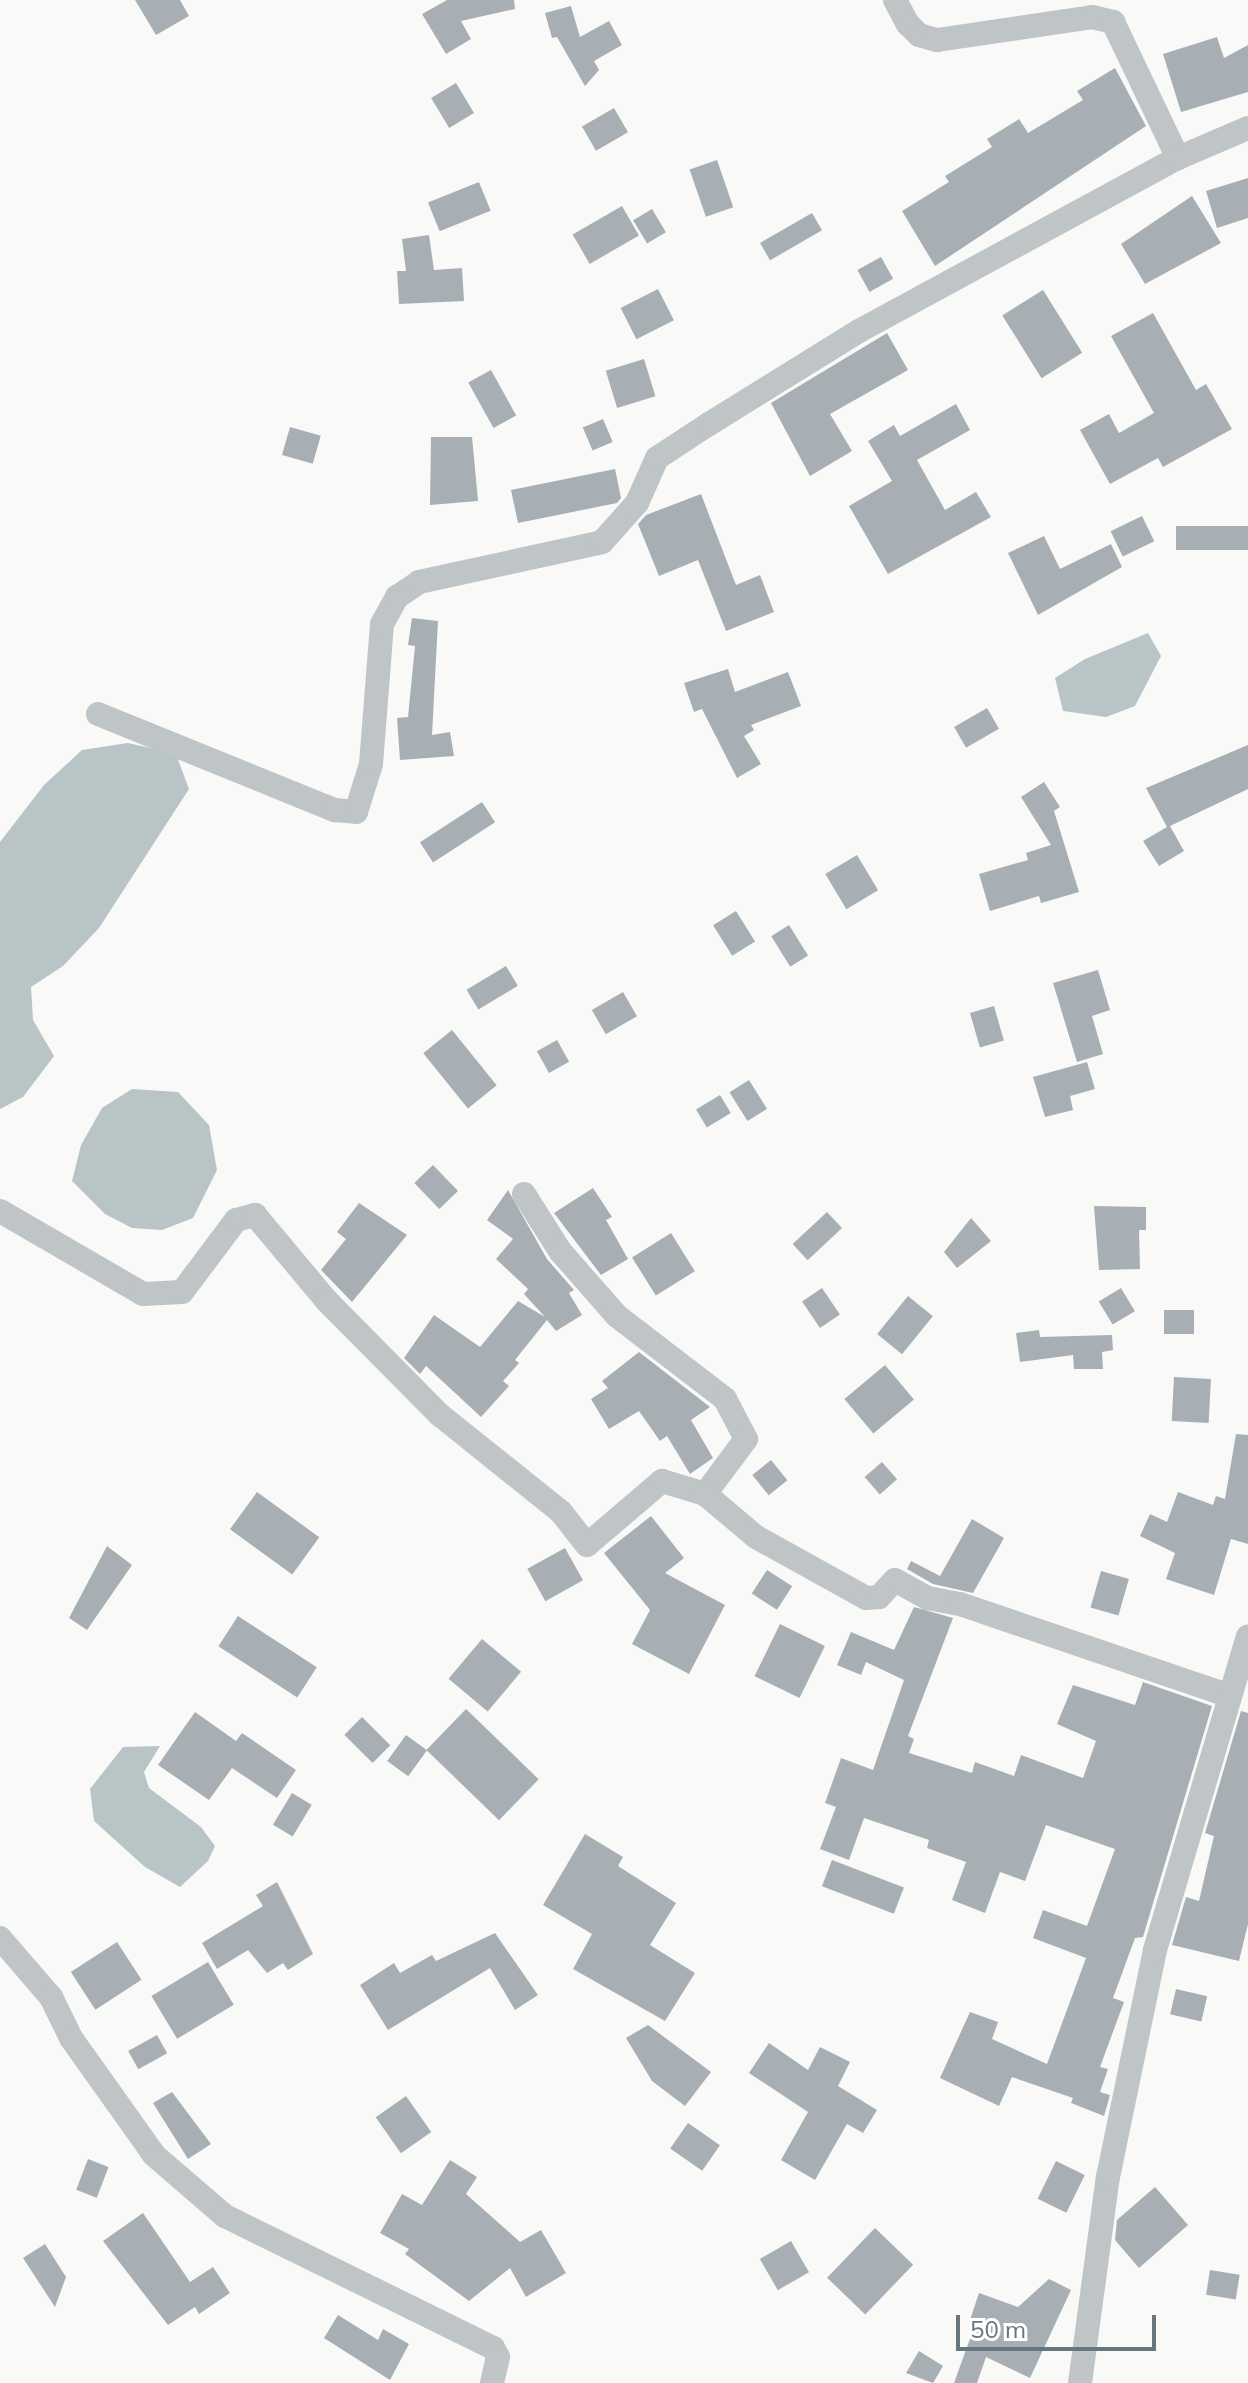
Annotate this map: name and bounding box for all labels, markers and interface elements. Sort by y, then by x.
scale bar [960,2299,1160,2349]
text: 50 m [970,2314,1026,2344]

